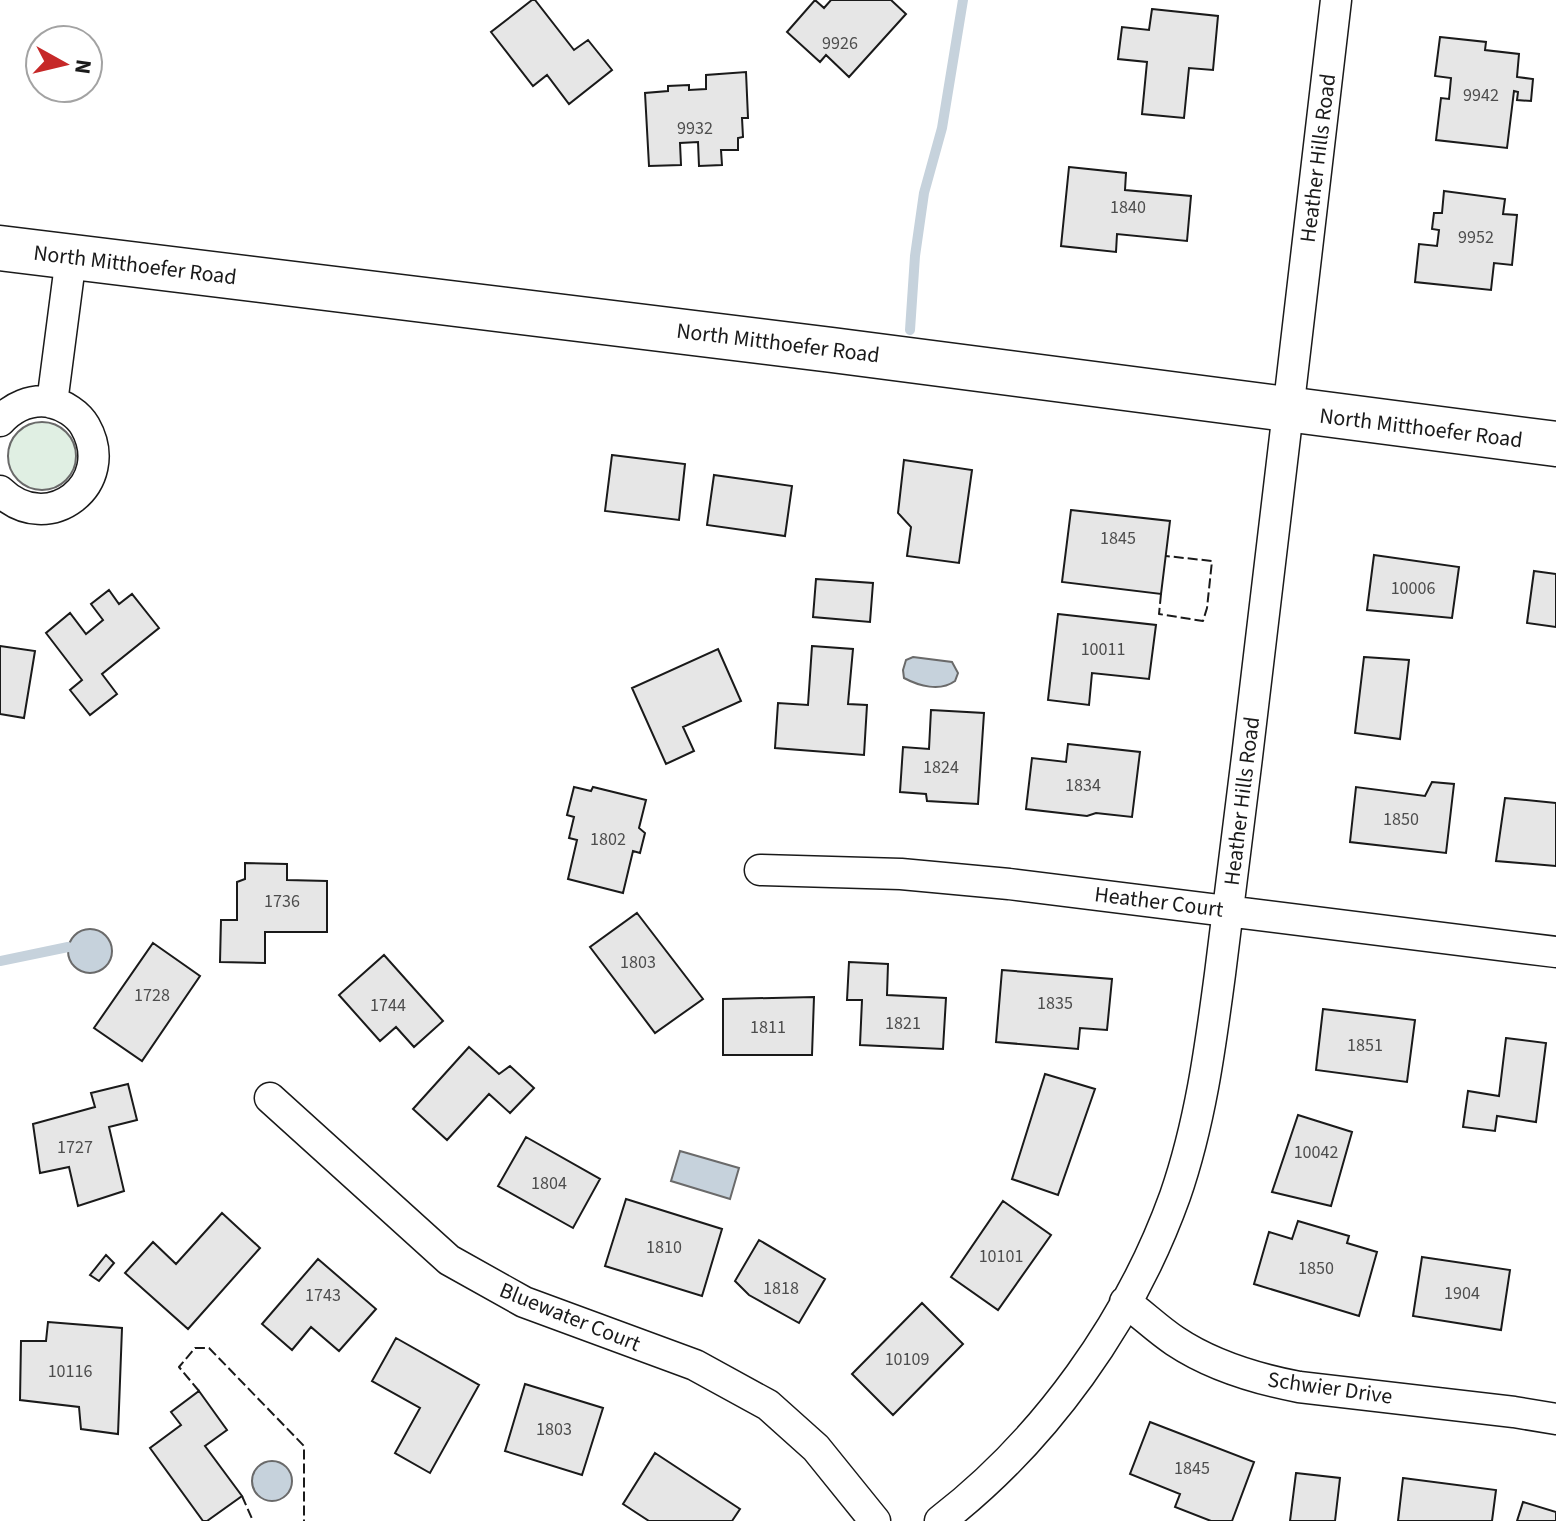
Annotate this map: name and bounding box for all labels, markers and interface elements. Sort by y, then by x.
north arrow [24,24,104,104]
house number: 9926 [822,31,858,56]
text: N [66,57,100,76]
street label: Heather Hills Road [1292,72,1344,244]
house number: 9942 [1463,83,1499,108]
house number: 9932 [677,116,713,141]
house number: 1840 [1110,195,1146,220]
house number: 9952 [1458,225,1494,250]
street label: North Mitthoefer Road [32,237,238,293]
street label: North Mitthoefer Road [675,315,881,371]
street label: North Mitthoefer Road [1318,400,1524,456]
house number: 1845 [1100,526,1136,551]
house number: 10006 [1391,576,1435,601]
house number: 10011 [1081,637,1125,662]
street label: Heather Hills Road [1216,715,1268,887]
house number: 1824 [923,755,959,780]
house number: 1834 [1065,773,1101,798]
house number: 1850 [1383,807,1419,832]
house number: 1802 [590,827,626,852]
street label: Heather Court [1093,878,1226,926]
house number: 1736 [264,889,300,914]
house number: 1803 [620,950,656,975]
house number: 1728 [134,983,170,1008]
house number: 1835 [1037,991,1073,1016]
house number: 1744 [370,993,406,1018]
house number: 1821 [885,1011,921,1036]
house number: 1811 [750,1015,786,1040]
house number: 1851 [1347,1033,1383,1058]
house number: 1727 [57,1135,93,1160]
house number: 10042 [1294,1140,1338,1165]
house number: 1804 [531,1171,567,1196]
house number: 1810 [646,1235,682,1260]
house number: 10101 [979,1244,1023,1269]
house number: 1850 [1298,1256,1334,1281]
street label: Bluewater Court [495,1274,646,1360]
house number: 1818 [763,1276,799,1301]
house number: 1904 [1444,1281,1480,1306]
house number: 1743 [305,1283,341,1308]
house number: 10109 [885,1347,929,1372]
house number: 10116 [48,1359,92,1384]
street label: Schwier Drive [1266,1363,1395,1413]
house number: 1803 [536,1417,572,1442]
house number: 1845 [1174,1456,1210,1481]

